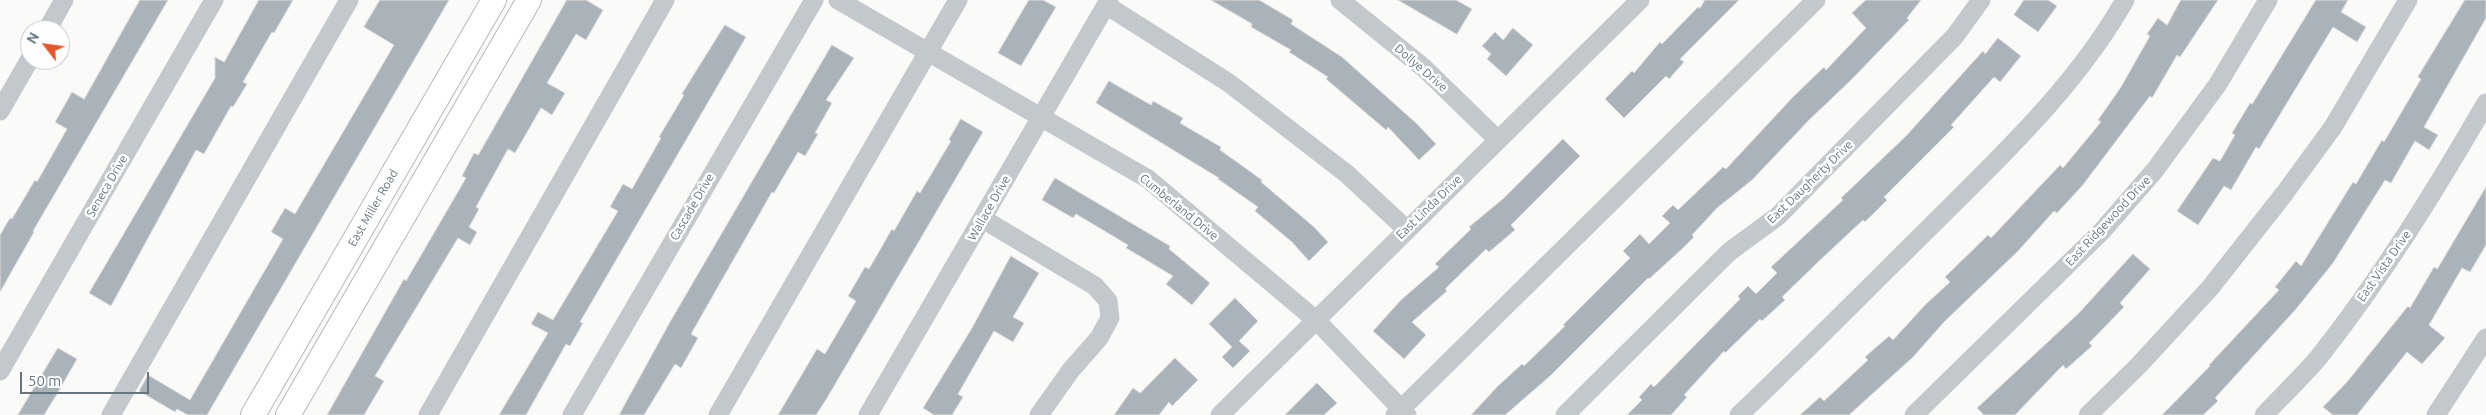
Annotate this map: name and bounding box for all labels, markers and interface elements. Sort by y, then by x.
north arrow [20,20,70,70]
text: N [23,29,42,47]
street label: Dollye Drive [1392,41,1450,95]
street label: East Daugherty Drive [1764,137,1856,227]
street label: Seneca Drive [83,152,131,220]
street label: East Miller Road [345,167,401,249]
street label: Cascade Drive [667,171,717,243]
street label: Cumberland Drive [1137,171,1221,243]
street label: East Linda Drive [1393,172,1465,242]
street label: Wallace Drive [965,173,1013,243]
street label: East Ridgewood Drive [2063,173,2153,269]
street label: East Vista Drive [2354,228,2414,304]
scale bar [22,362,151,394]
text: 50 m [28,372,61,389]

